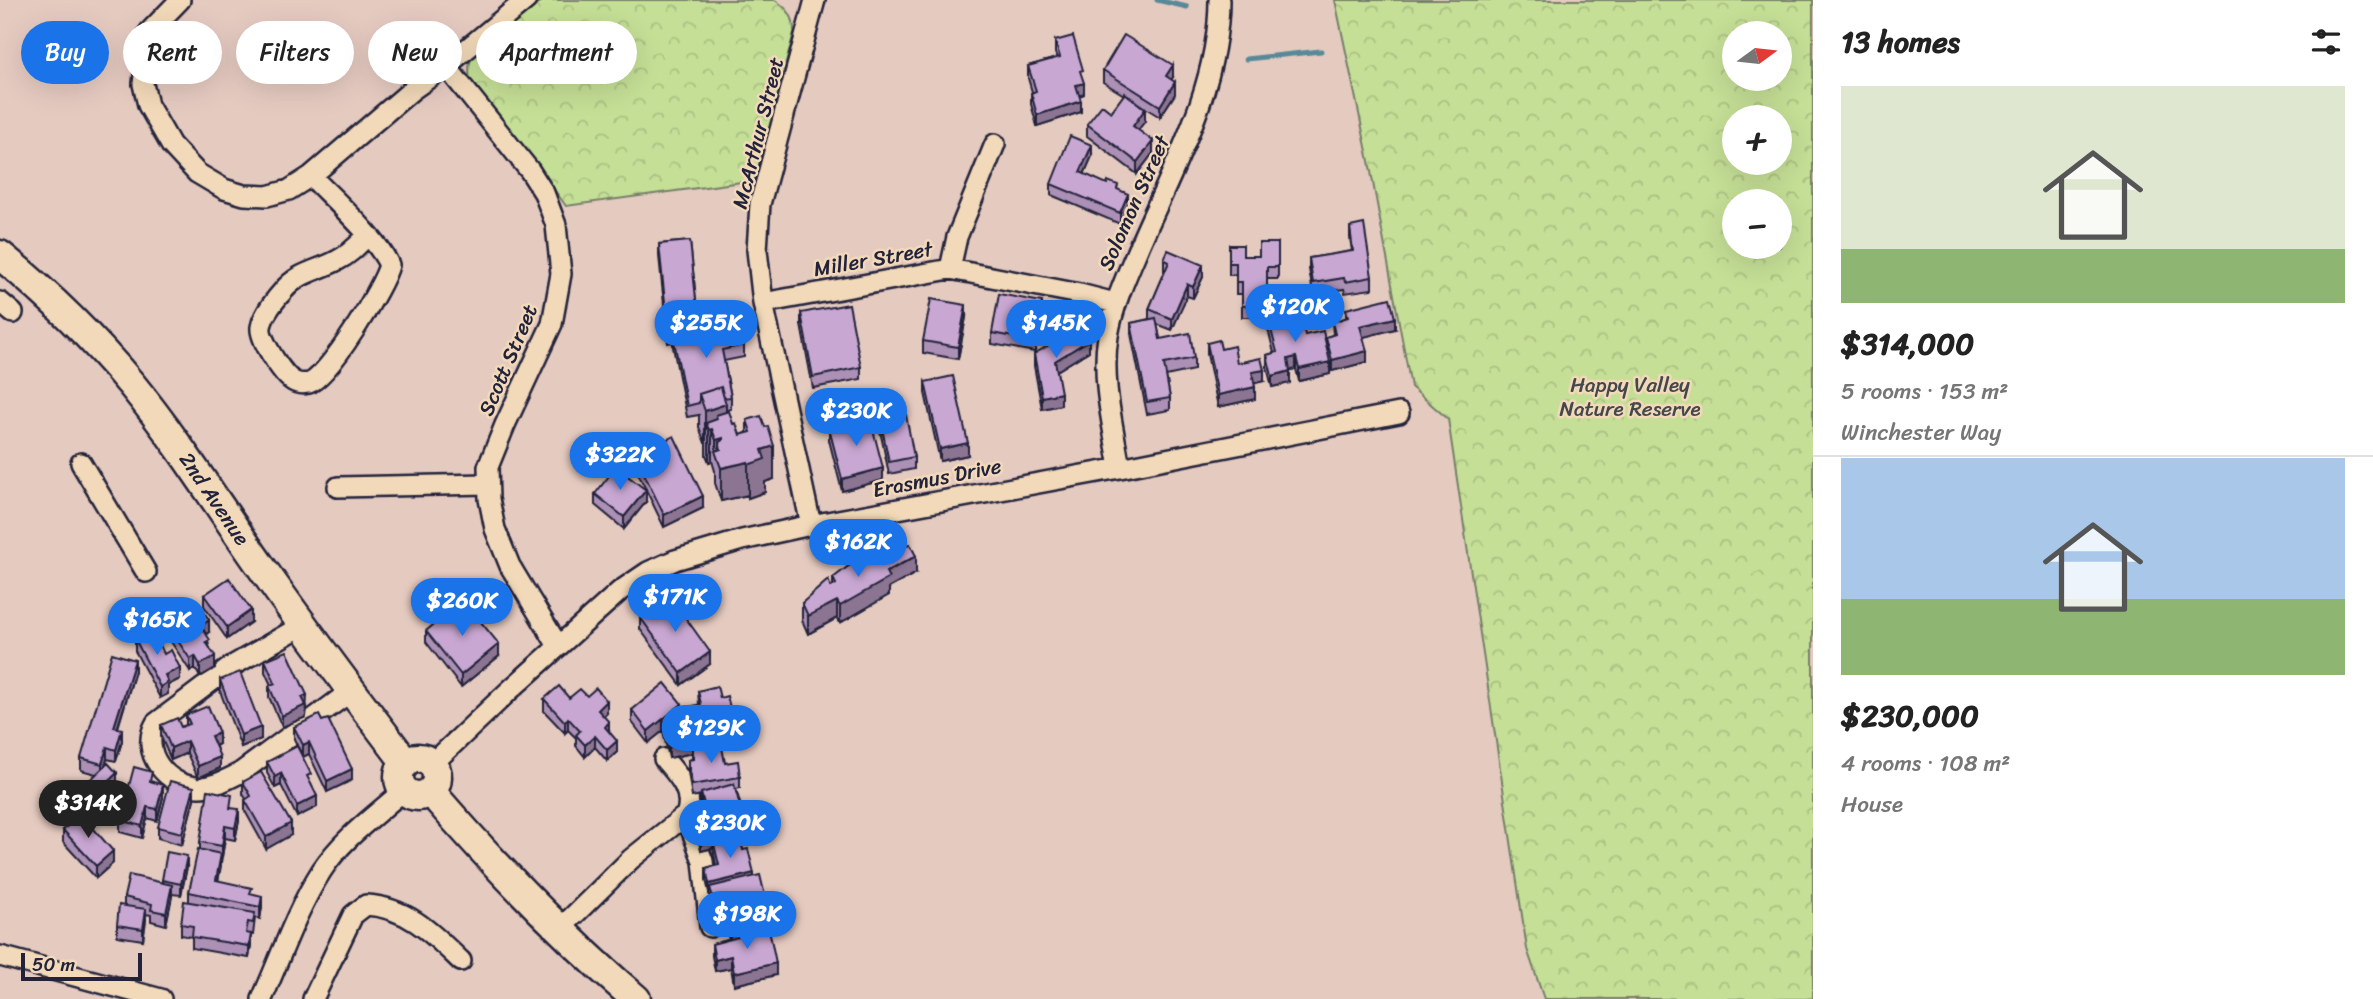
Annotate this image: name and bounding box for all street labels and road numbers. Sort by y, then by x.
street label: McArthur Street [721,53,795,213]
street label: Solomon Street [1087,128,1181,277]
street label: Miller Street [811,230,937,288]
street label: Scott Street [467,298,549,422]
street label: 2nd Avenue [169,444,260,554]
street label: Erasmus Drive [869,447,1005,509]

